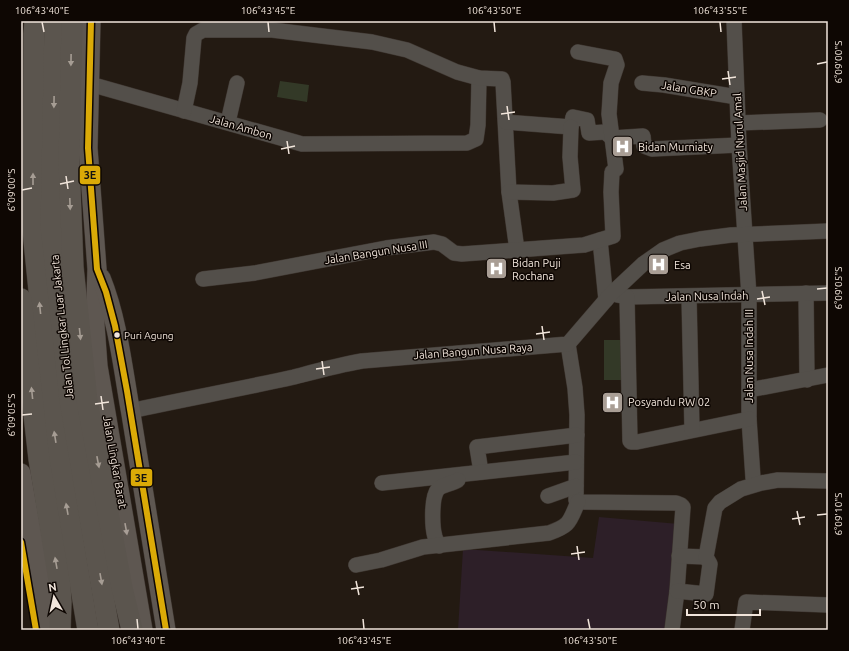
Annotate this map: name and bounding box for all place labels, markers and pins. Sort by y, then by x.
hospital icon: Bidan Murniaty [609,134,635,160]
place label: Bidan Murniaty [638,141,713,153]
hospital icon: Esa [645,252,671,278]
hospital icon: Bidan Puji Rochana [483,256,509,282]
place label: Bidan Puji Rochana [512,257,561,282]
place label: Esa [674,259,691,271]
marker: Puri Agung [112,330,122,340]
place label: Puri Agung [124,330,174,341]
hospital icon: Posyandu RW 02 [599,389,625,415]
place label: Posyandu RW 02 [628,396,710,408]

